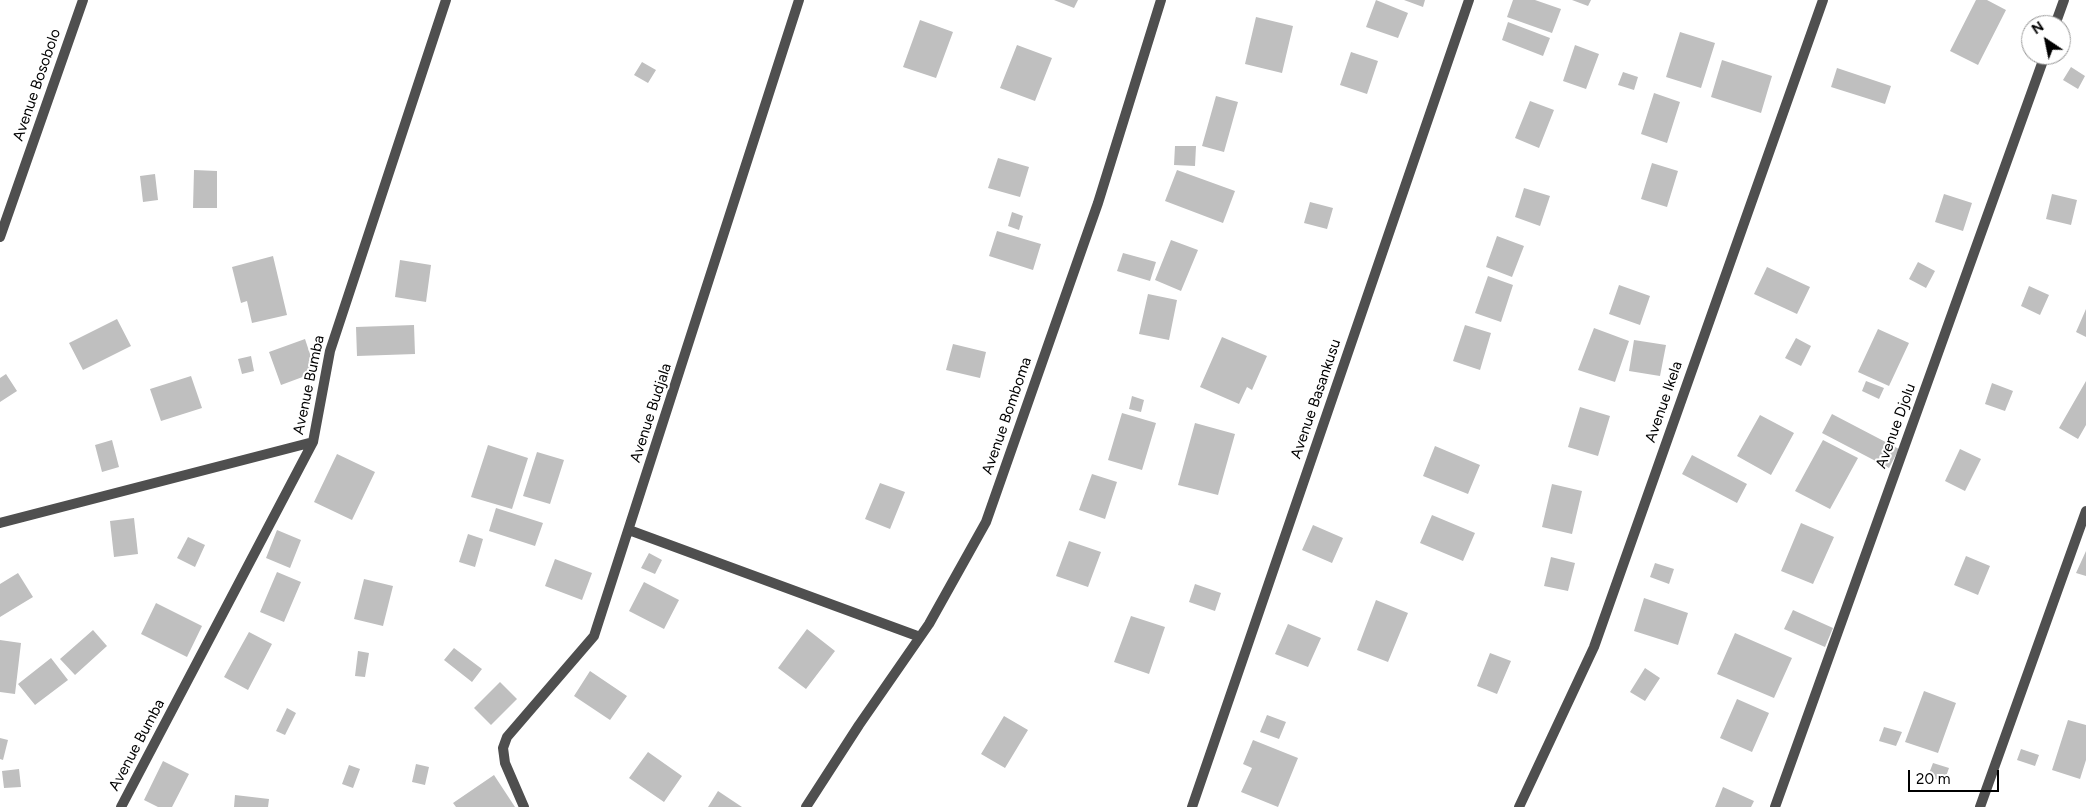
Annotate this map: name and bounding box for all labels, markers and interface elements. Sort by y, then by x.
north arrow [2021,15,2071,65]
text: N [2029,18,2047,38]
street label: Avenue Bosobolo [9,27,65,143]
street label: Avenue Bumba [290,334,328,436]
street label: Avenue Basankusu [1287,337,1345,461]
street label: Avenue Bomboma [978,355,1036,477]
street label: Avenue Ikela [1642,359,1686,445]
street label: Avenue Budjala [626,361,676,465]
street label: Avenue Djolu [1872,381,1920,471]
street label: Avenue Bumba [105,696,169,794]
scale bar [1911,760,2002,792]
text: 20 m [1916,770,1950,788]

